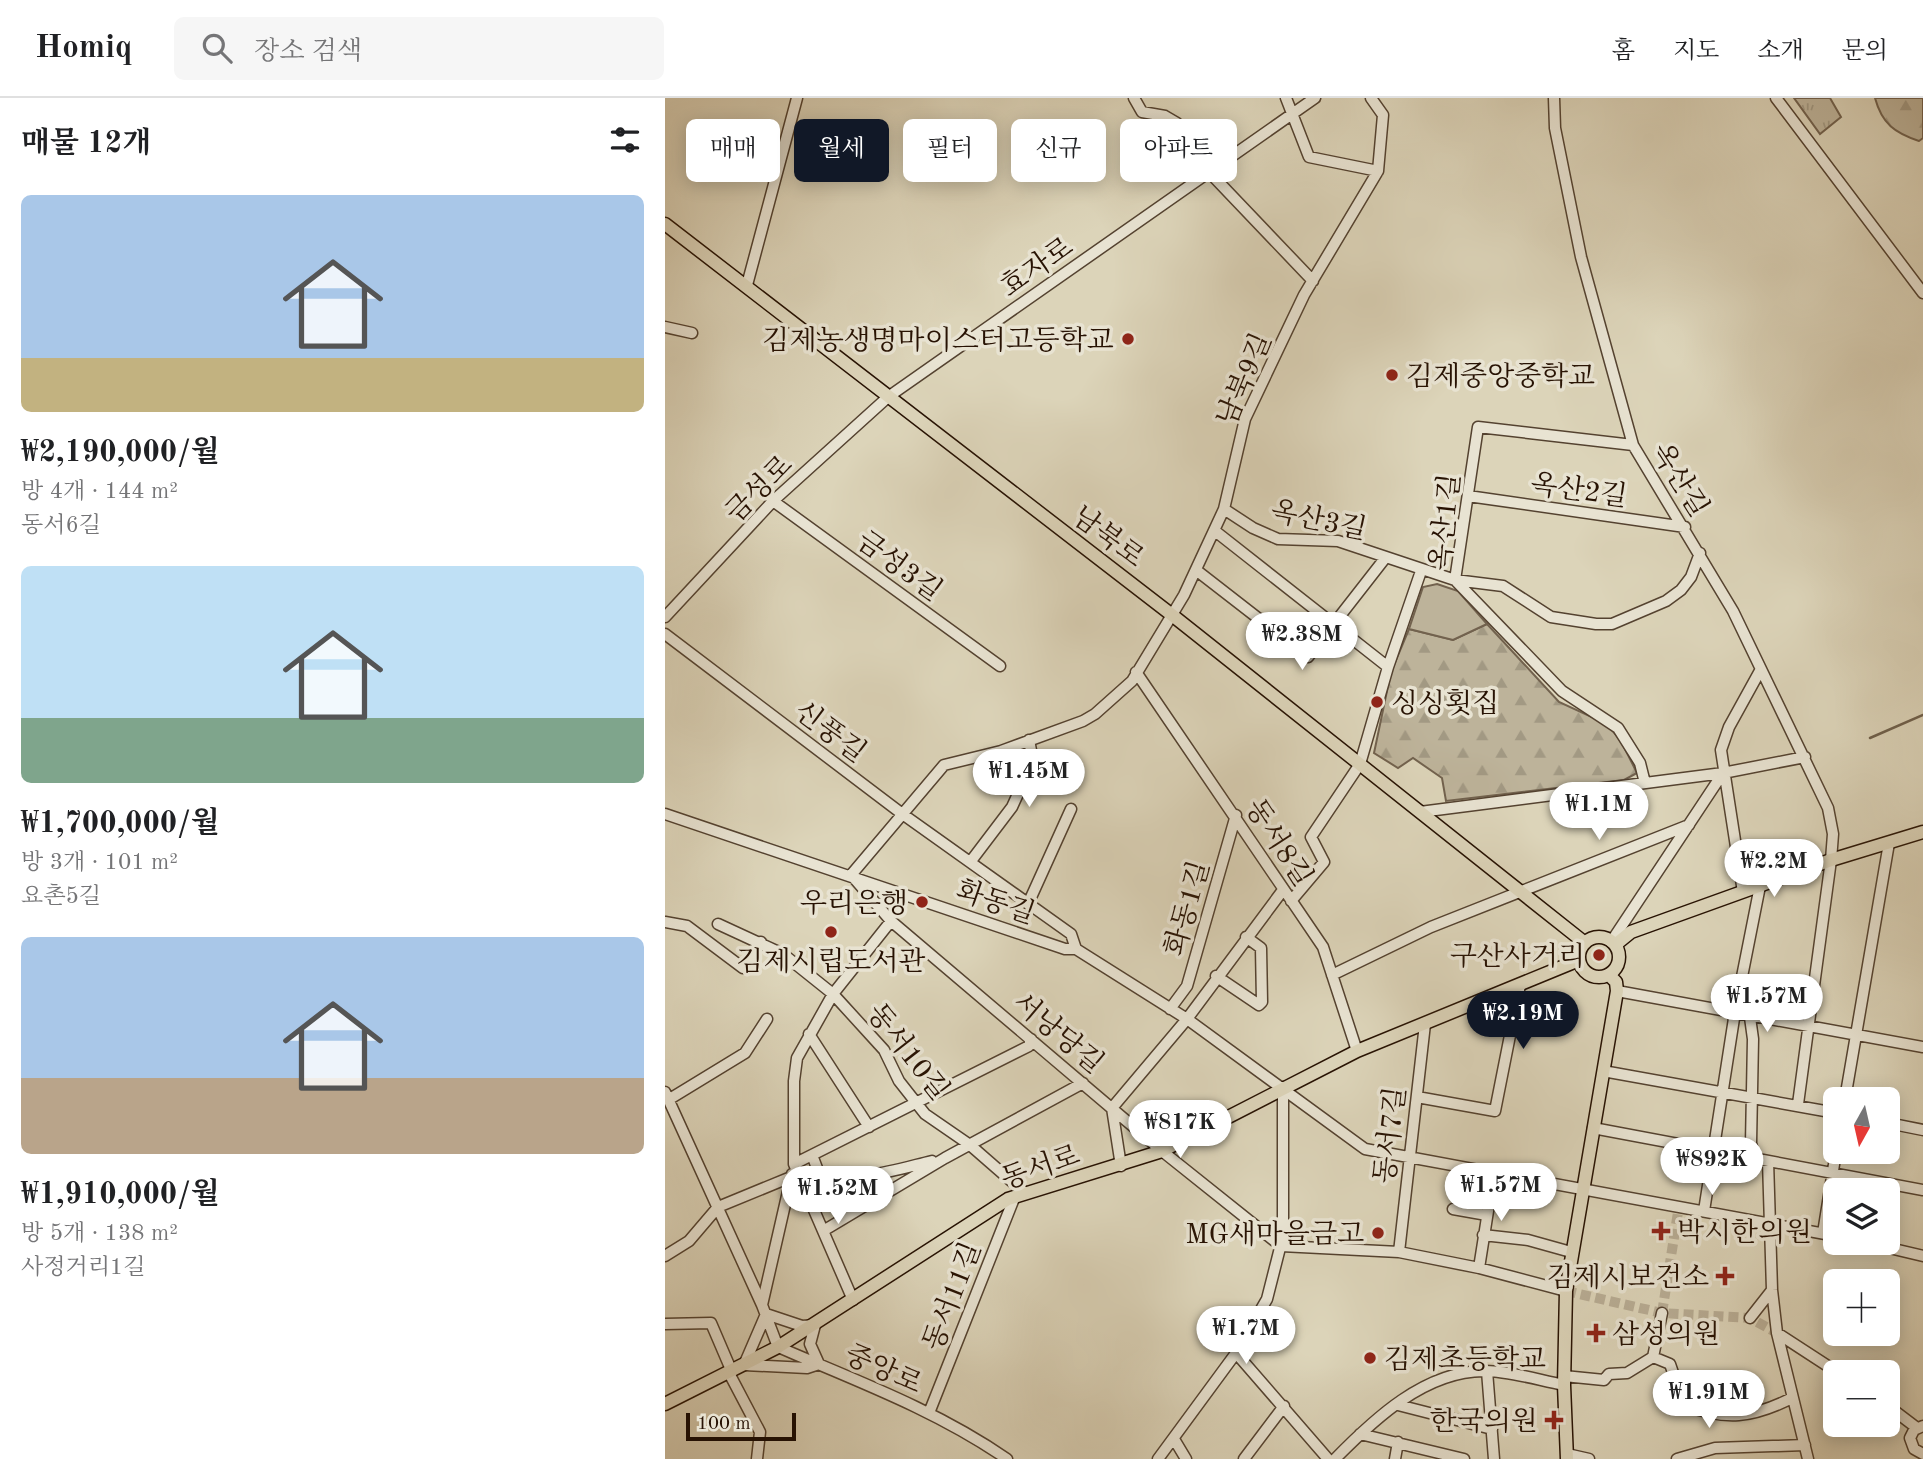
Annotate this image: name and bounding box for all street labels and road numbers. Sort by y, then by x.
street label: 효자로 [995,232,1079,303]
street label: 남북9길 [1211,329,1278,430]
street label: 옥산길 [1645,438,1714,522]
street label: 금성로 [720,450,799,529]
street label: 옥산2길 [1528,469,1629,513]
street label: 옥산1길 [1426,472,1466,572]
street label: 옥산3길 [1268,496,1369,546]
street label: 남북로 [1066,500,1150,574]
street label: 금성3길 [851,526,947,607]
street label: 신풍길 [788,696,871,769]
street label: 동서8길 [1239,794,1317,892]
street label: 화동1길 [1160,858,1216,959]
street label: 화동길 [952,875,1039,930]
street label: 서낭당길 [1007,987,1109,1080]
street label: 동서10길 [861,998,954,1106]
street label: 동서7길 [1370,1085,1412,1185]
street label: 동서로 [997,1140,1084,1195]
street label: 동서11길 [919,1238,987,1355]
street label: 중앙로 [840,1340,926,1400]

